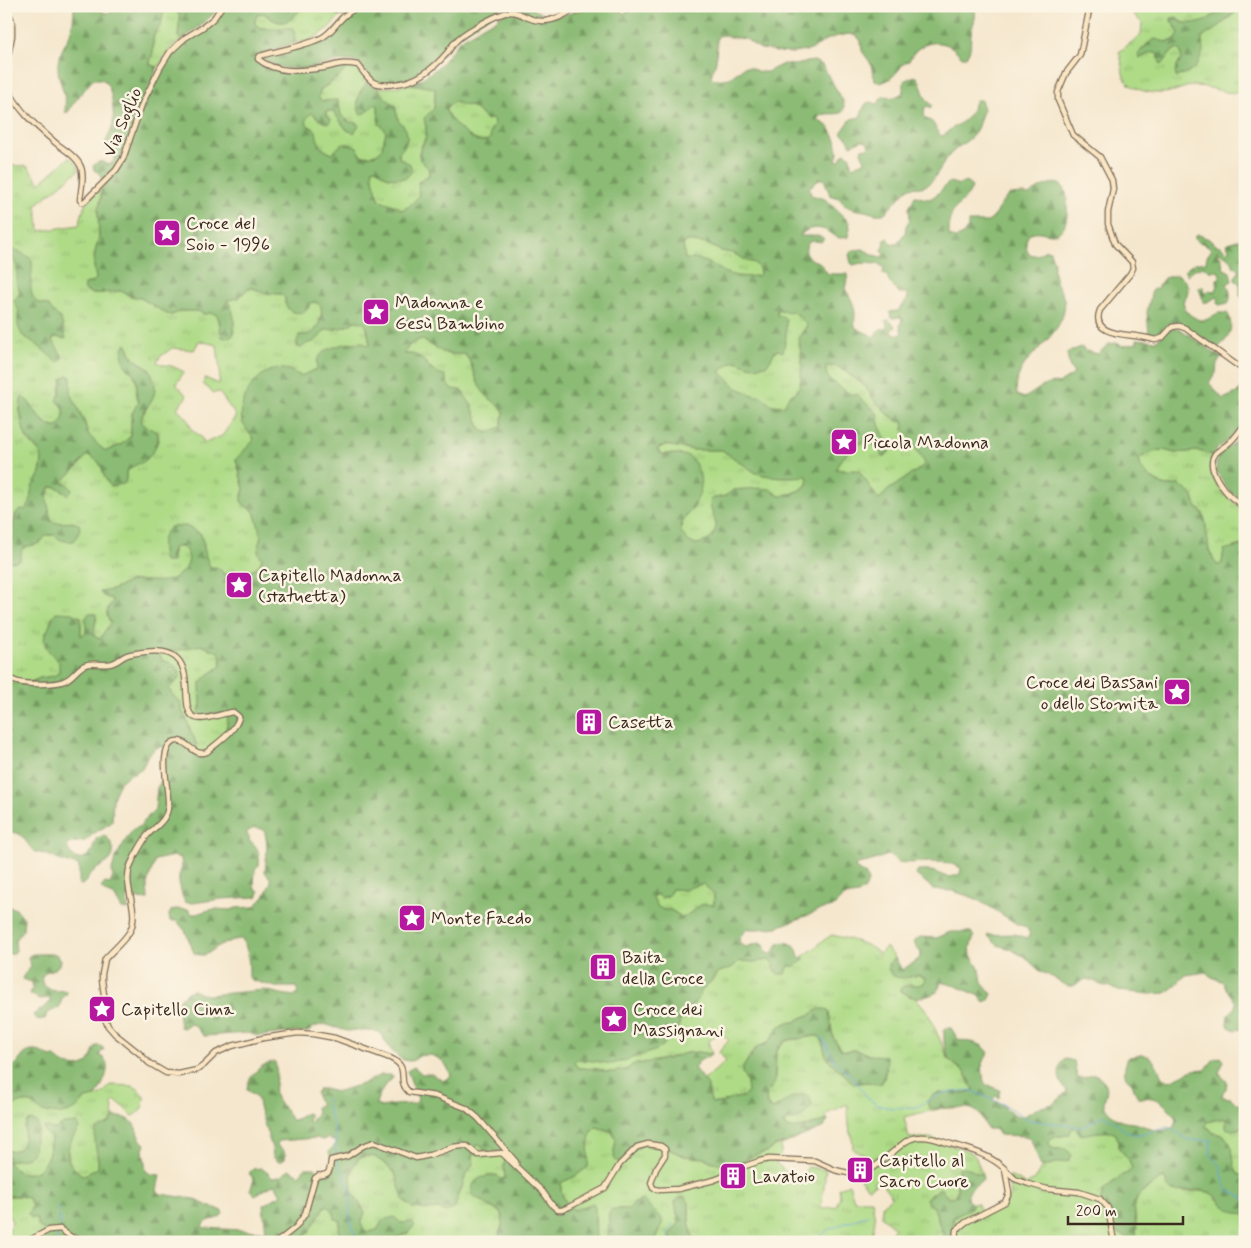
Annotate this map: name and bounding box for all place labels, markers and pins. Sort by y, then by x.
place label: Croce del Soio - 1996 [186,212,270,257]
place icon: Croce del Soio - 1996 [152,218,182,248]
place label: Madonna e Gesù Bambino [395,291,505,336]
place icon: Madonna e Gesù Bambino [361,297,391,327]
place icon: Piccola Madonna [829,427,859,457]
place label: Piccola Madonna [863,431,989,455]
place label: Capitello Madonna (statuetta) [258,564,402,609]
place icon: Capitello Madonna (statuetta) [224,570,254,600]
place label: Croce dei Bassani o dello Stomita [1026,671,1158,716]
place icon: Croce dei Bassani o dello Stomita [1162,677,1192,707]
building icon: Casetta [574,707,604,737]
place label: Casetta [608,711,674,735]
place icon: Monte Faedo [397,903,427,933]
place label: Monte Faedo [431,907,532,931]
place label: Baita della Croce [622,946,704,991]
building icon: Baita della Croce [588,952,618,982]
place icon: Capitello Cima [87,994,117,1024]
place label: Capitello Cima [121,998,234,1022]
place label: Croce dei Massignani [633,998,724,1043]
place icon: Croce dei Massignani [599,1004,629,1034]
place label: Capitello al Sacro Cuore [879,1149,969,1194]
building icon: Capitello al Sacro Cuore [845,1155,875,1185]
building icon: Lavatoio [718,1161,748,1191]
place label: Lavatoio [752,1165,815,1189]

